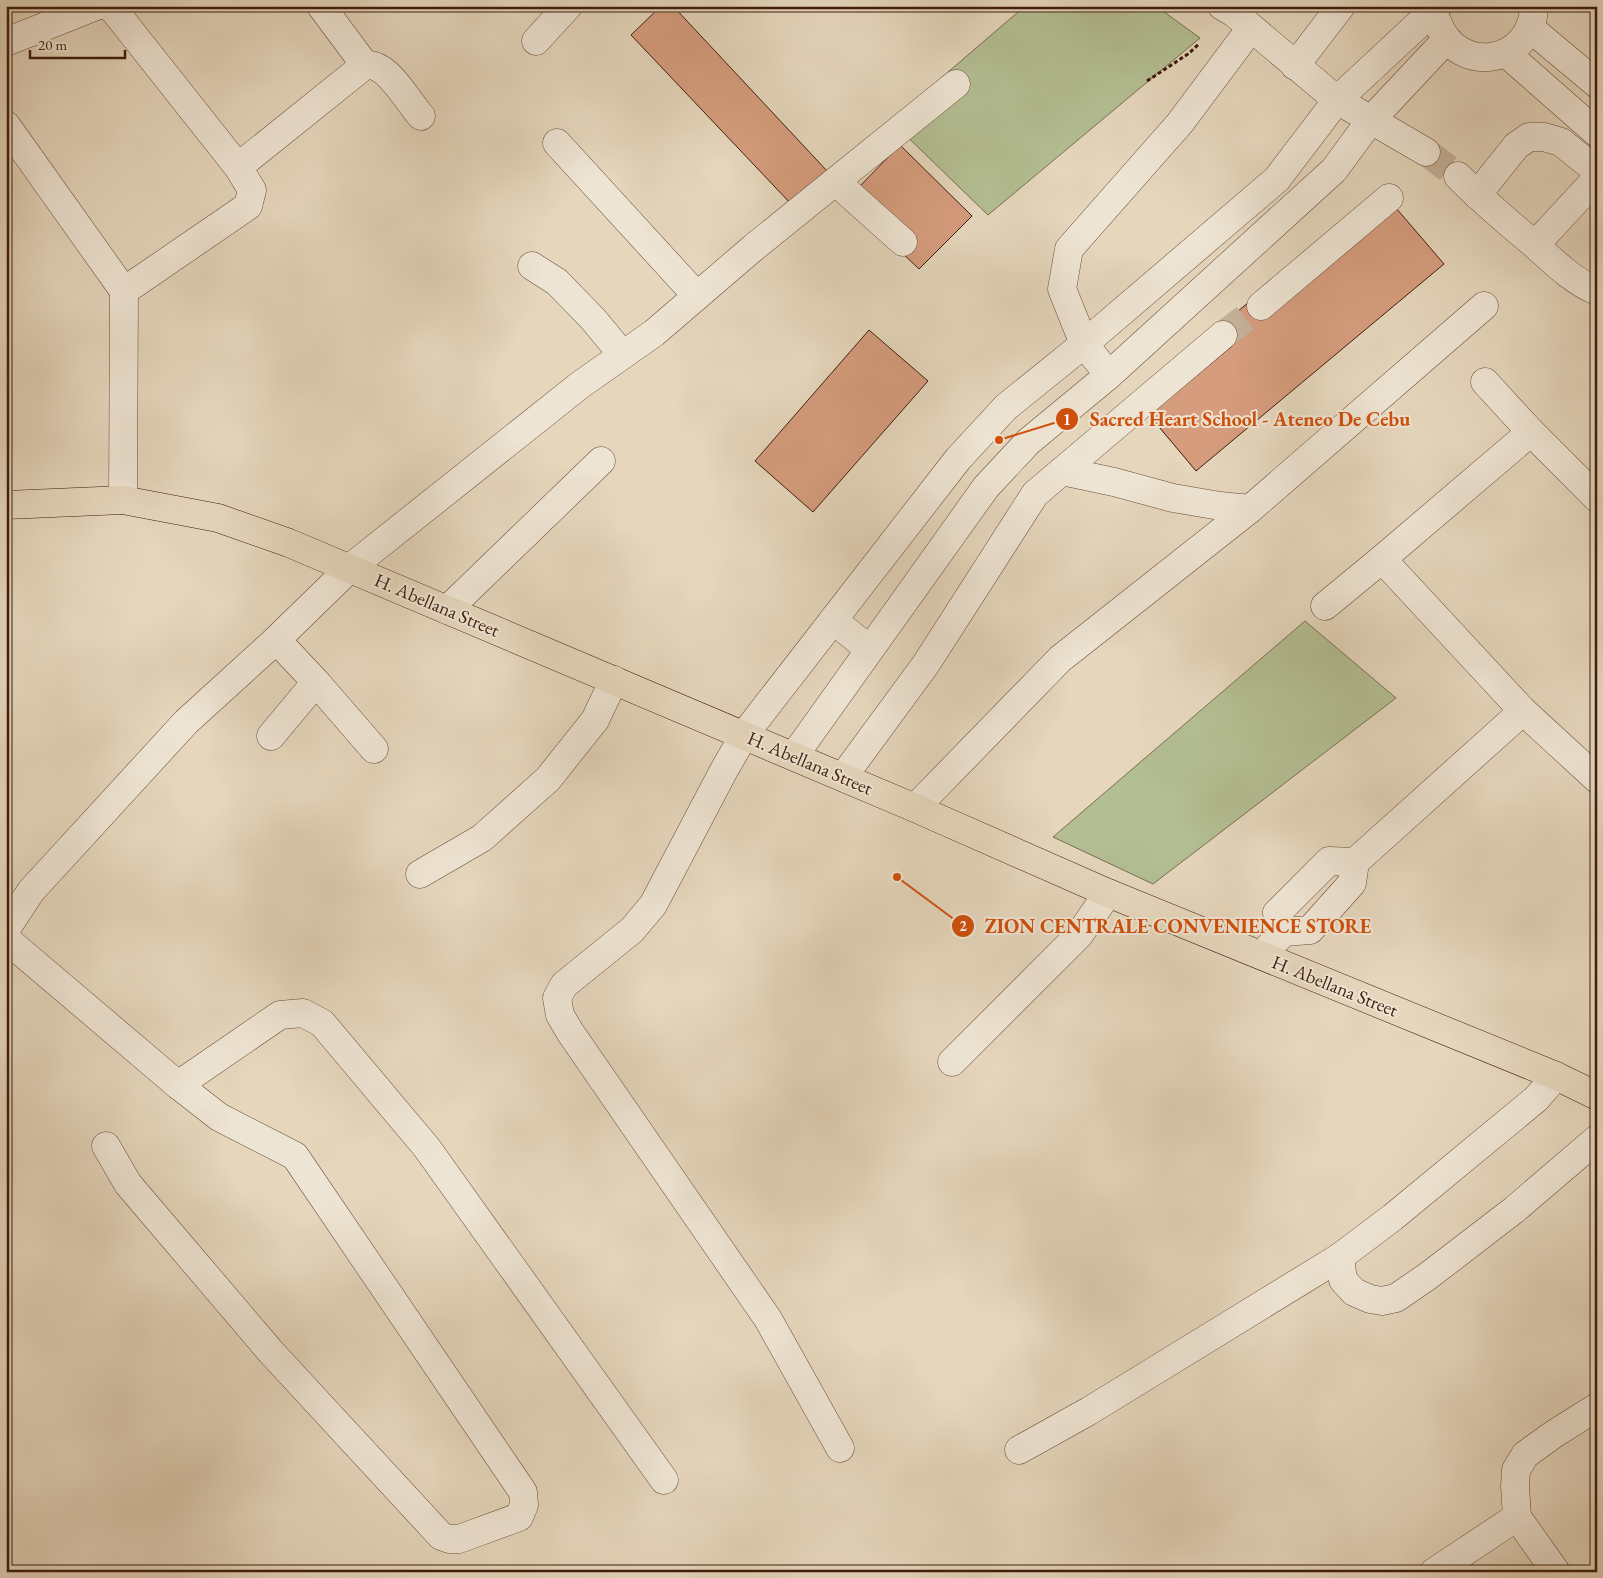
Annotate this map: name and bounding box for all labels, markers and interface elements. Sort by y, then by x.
scale bar [30,28,125,60]
text: 20 m [38,35,67,54]
callout: Sacred Heart School - Ateneo De Cebu [1054,402,1420,437]
text: Sacred Heart School - Ateneo De Cebu [1090,406,1410,432]
text: 1 [1063,410,1071,429]
street label: H. Abellana Street [371,567,503,643]
street label: H. Abellana Street [744,725,876,801]
callout: ZION CENTRALE CONVENIENCE STORE [950,908,1382,943]
text: ZION CENTRALE CONVENIENCE STORE [985,913,1372,939]
text: 2 [959,916,967,935]
street label: H. Abellana Street [1268,949,1402,1023]

